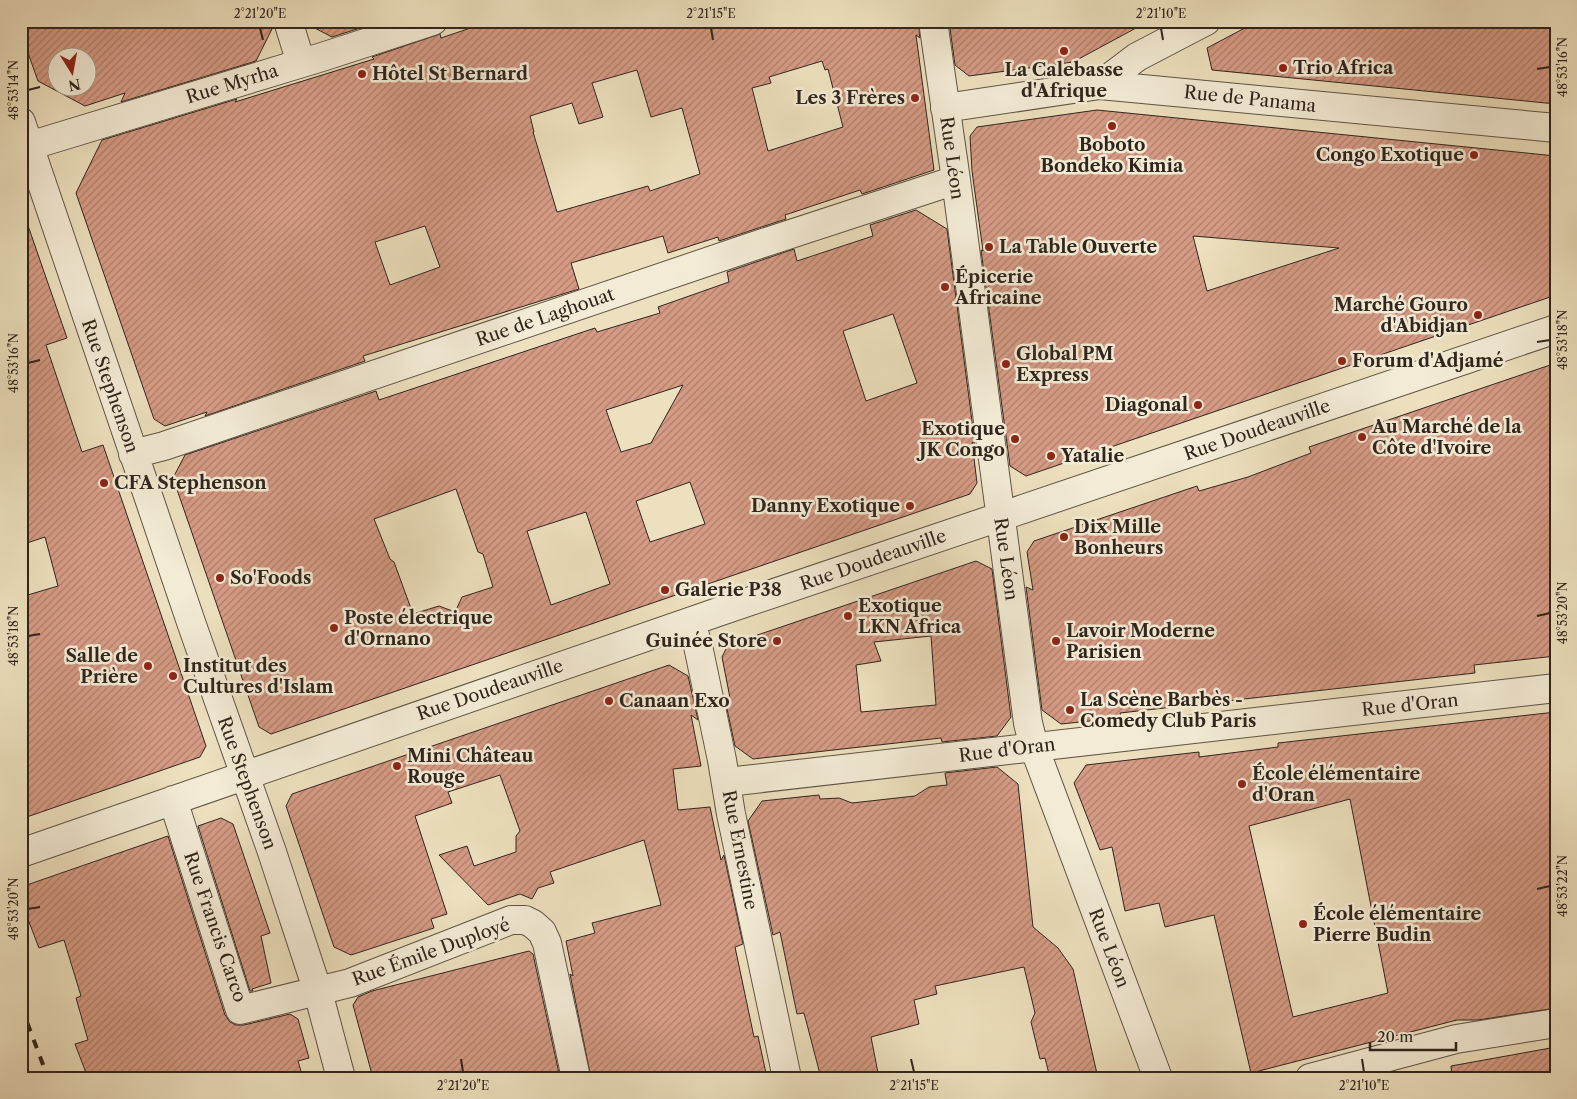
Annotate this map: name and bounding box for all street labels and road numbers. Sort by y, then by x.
street label: Rue Myrha [183,59,281,108]
street label: Rue de Panama [1183,81,1318,117]
street label: Rue Léon [935,115,969,201]
street label: Rue de Laghouat [473,283,618,351]
street label: Rue Stephenson [77,316,143,456]
street label: Rue Doudeauville [1181,395,1333,465]
street label: Rue Léon [989,516,1023,602]
street label: Rue Doudeauville [797,525,949,595]
street label: Rue Doudeauville [414,655,566,725]
street label: Rue d'Oran [1361,689,1459,721]
street label: Rue Stephenson [213,713,281,853]
street label: Rue d'Oran [957,733,1057,767]
street label: Rue Ernestine [718,788,762,912]
street label: Rue Francis Carco [179,849,251,1005]
street label: Rue Léon [1084,905,1134,991]
street label: Rue Émile Duployé [349,912,513,991]

